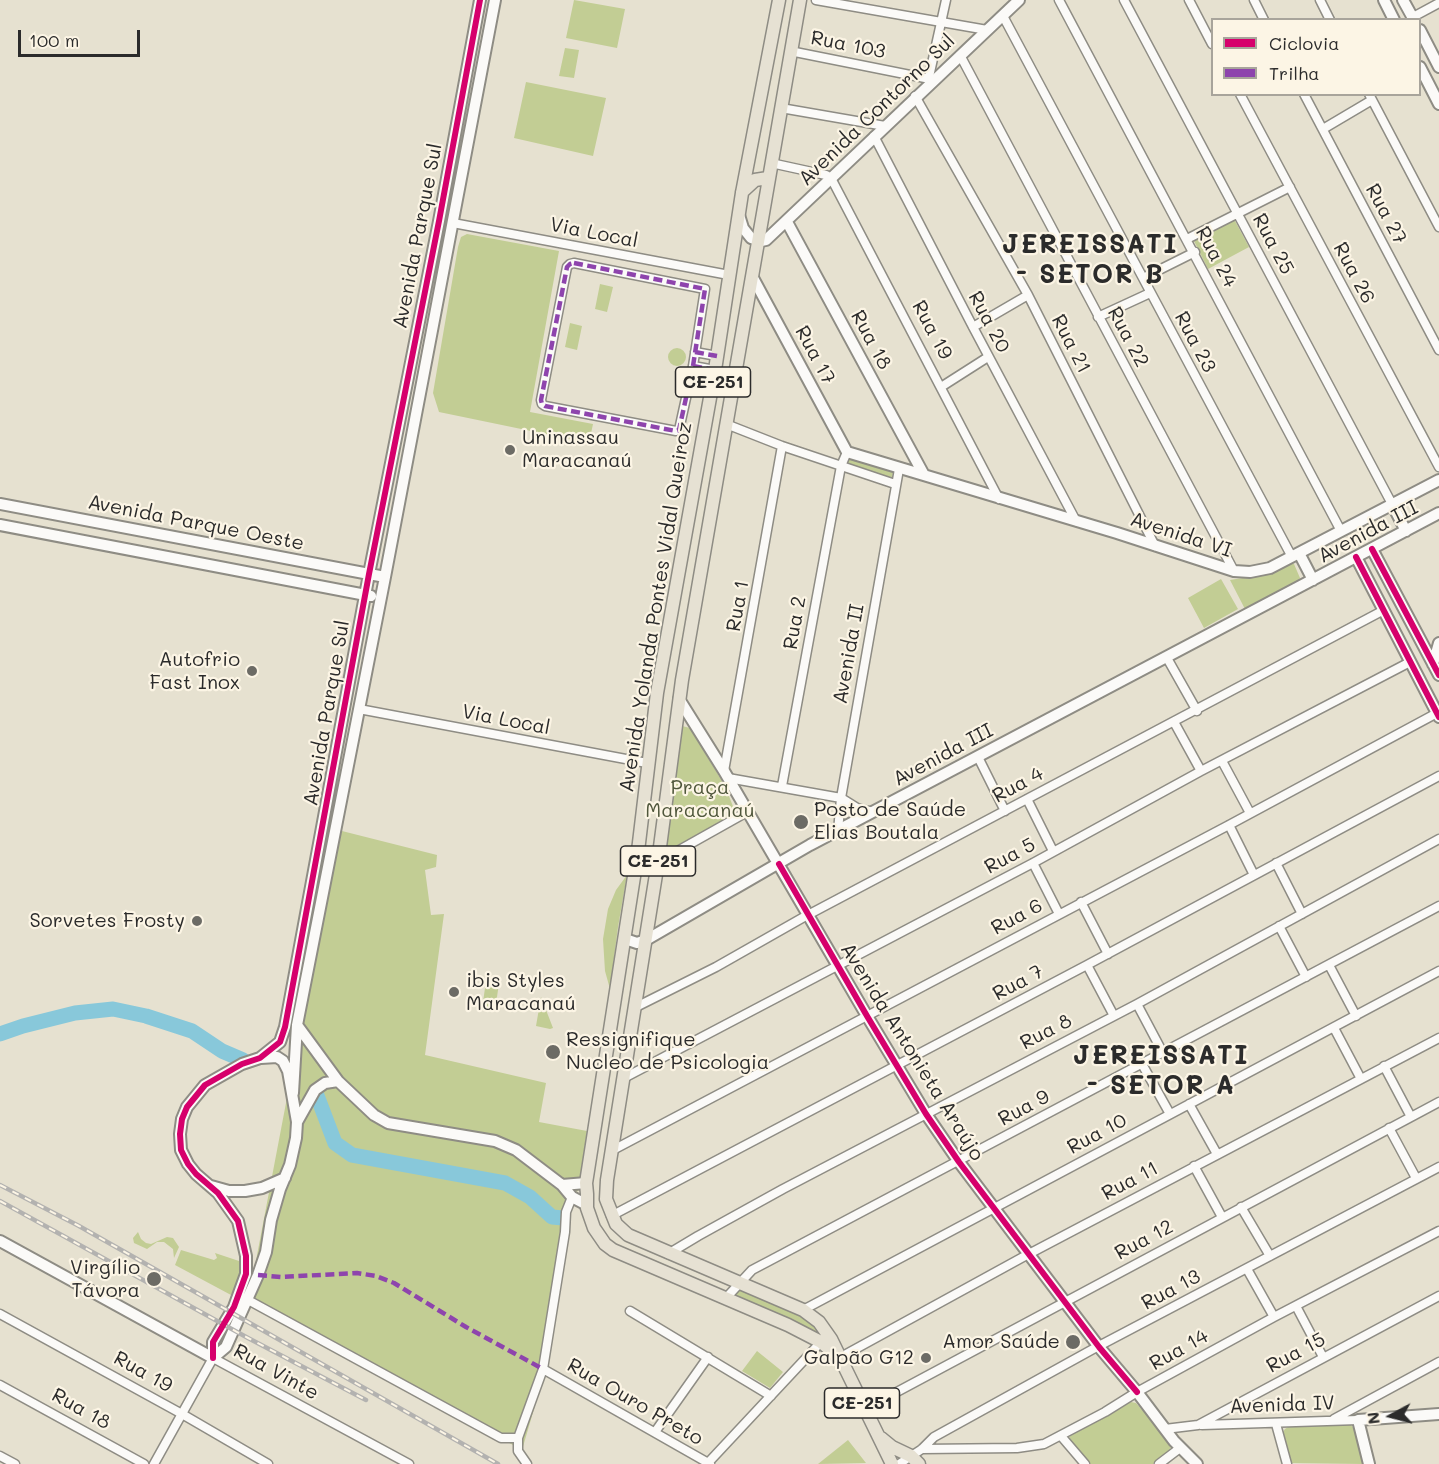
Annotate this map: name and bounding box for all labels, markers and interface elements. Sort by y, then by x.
scale bar [21,18,142,56]
legend [1211,18,1421,96]
street label: Rua 103 [809,26,887,64]
text: 100 m [29,28,79,52]
street label: Avenida Contorno Sul [794,29,960,191]
text: Ciclovia [1269,31,1339,55]
text: Trilha [1269,61,1319,85]
street label: Avenida Parque Sul [388,141,448,331]
street label: Rua 27 [1360,180,1412,248]
street label: Rua 25 [1247,209,1299,279]
street label: Via Local [548,213,640,253]
street label: Rua 24 [1190,222,1242,292]
district label: JEREISSATI - SETOR B [1002,229,1178,290]
street label: Rua 26 [1328,238,1380,308]
street label: Rua 20 [963,287,1015,357]
street label: Rua 19 [907,296,957,364]
street label: Rua 22 [1102,303,1154,371]
street label: Rua 18 [845,306,897,374]
street label: Rua 23 [1169,307,1221,377]
street label: Rua 21 [1046,311,1096,377]
street label: Rua 17 [790,322,840,388]
road number: CE-251 [676,367,750,397]
street label: Avenida Yolanda Pontes Vidal Queiroz [615,420,697,794]
place label: Uninassau Maracanaú [522,426,632,473]
marker: Uninassau Maracanaú [503,443,517,457]
street label: Avenida Parque Oeste [86,490,306,556]
street label: Avenida III [1314,496,1422,568]
street label: Avenida VI [1127,507,1235,563]
street label: Rua 1 [722,579,754,633]
street label: Rua 2 [779,594,811,652]
street label: Avenida II [828,602,870,706]
street label: Avenida Parque Sul [299,618,355,808]
place label: Autofrio Fast Inox [150,648,240,695]
marker: Autofrio Fast Inox [245,664,259,678]
street label: Via Local [460,700,552,740]
street label: Avenida III [889,719,997,791]
street label: Rua 4 [988,762,1048,808]
park label: Praça Maracanaú [645,776,755,823]
place label: Posto de Saúde Elias Boutala [814,798,966,845]
marker: Posto de Saúde Elias Boutala [792,813,810,831]
street label: Rua 5 [980,833,1040,879]
road number: CE-251 [620,846,696,876]
street label: Rua 6 [987,894,1047,940]
place label: Sorvetes Frosty [30,909,185,933]
marker: Sorvetes Frosty [190,914,204,928]
street label: Avenida Antonieta Araújo [835,939,989,1165]
street label: Rua 7 [989,960,1047,1006]
place label: ibis Styles Maracanaú [466,969,576,1016]
marker: ibis Styles Maracanaú [447,985,461,999]
street label: Rua 8 [1016,1009,1076,1055]
place label: Ressignifique Nucleo de Psicologia [566,1028,769,1075]
district label: JEREISSATI - SETOR A [1073,1040,1249,1102]
marker: Ressignifique Nucleo de Psicologia [544,1043,562,1061]
street label: Rua 9 [994,1085,1054,1131]
street label: Rua 10 [1063,1108,1131,1160]
street label: Rua 11 [1098,1156,1162,1206]
street label: Rua 12 [1111,1215,1177,1265]
place label: Virgílio Távora [70,1256,140,1303]
street label: Rua 13 [1137,1265,1205,1315]
marker: Virgílio Távora [145,1270,163,1288]
street label: Rua 14 [1146,1324,1212,1376]
street label: Rua 15 [1262,1328,1330,1378]
place label: Amor Saúde [942,1330,1060,1354]
marker: Amor Saúde [1064,1333,1082,1351]
street label: Rua Vinte [229,1339,323,1405]
street label: Rua 19 [109,1346,177,1398]
place label: Galpão G12 [804,1346,914,1370]
marker: Galpão G12 [919,1351,933,1365]
street label: Rua Ouro Preto [563,1353,707,1451]
street label: Rua 18 [47,1383,115,1435]
north arrow [1361,1386,1421,1446]
road number: CE-251 [824,1388,900,1418]
street label: Avenida IV [1229,1391,1335,1419]
text: N [1361,1411,1384,1426]

